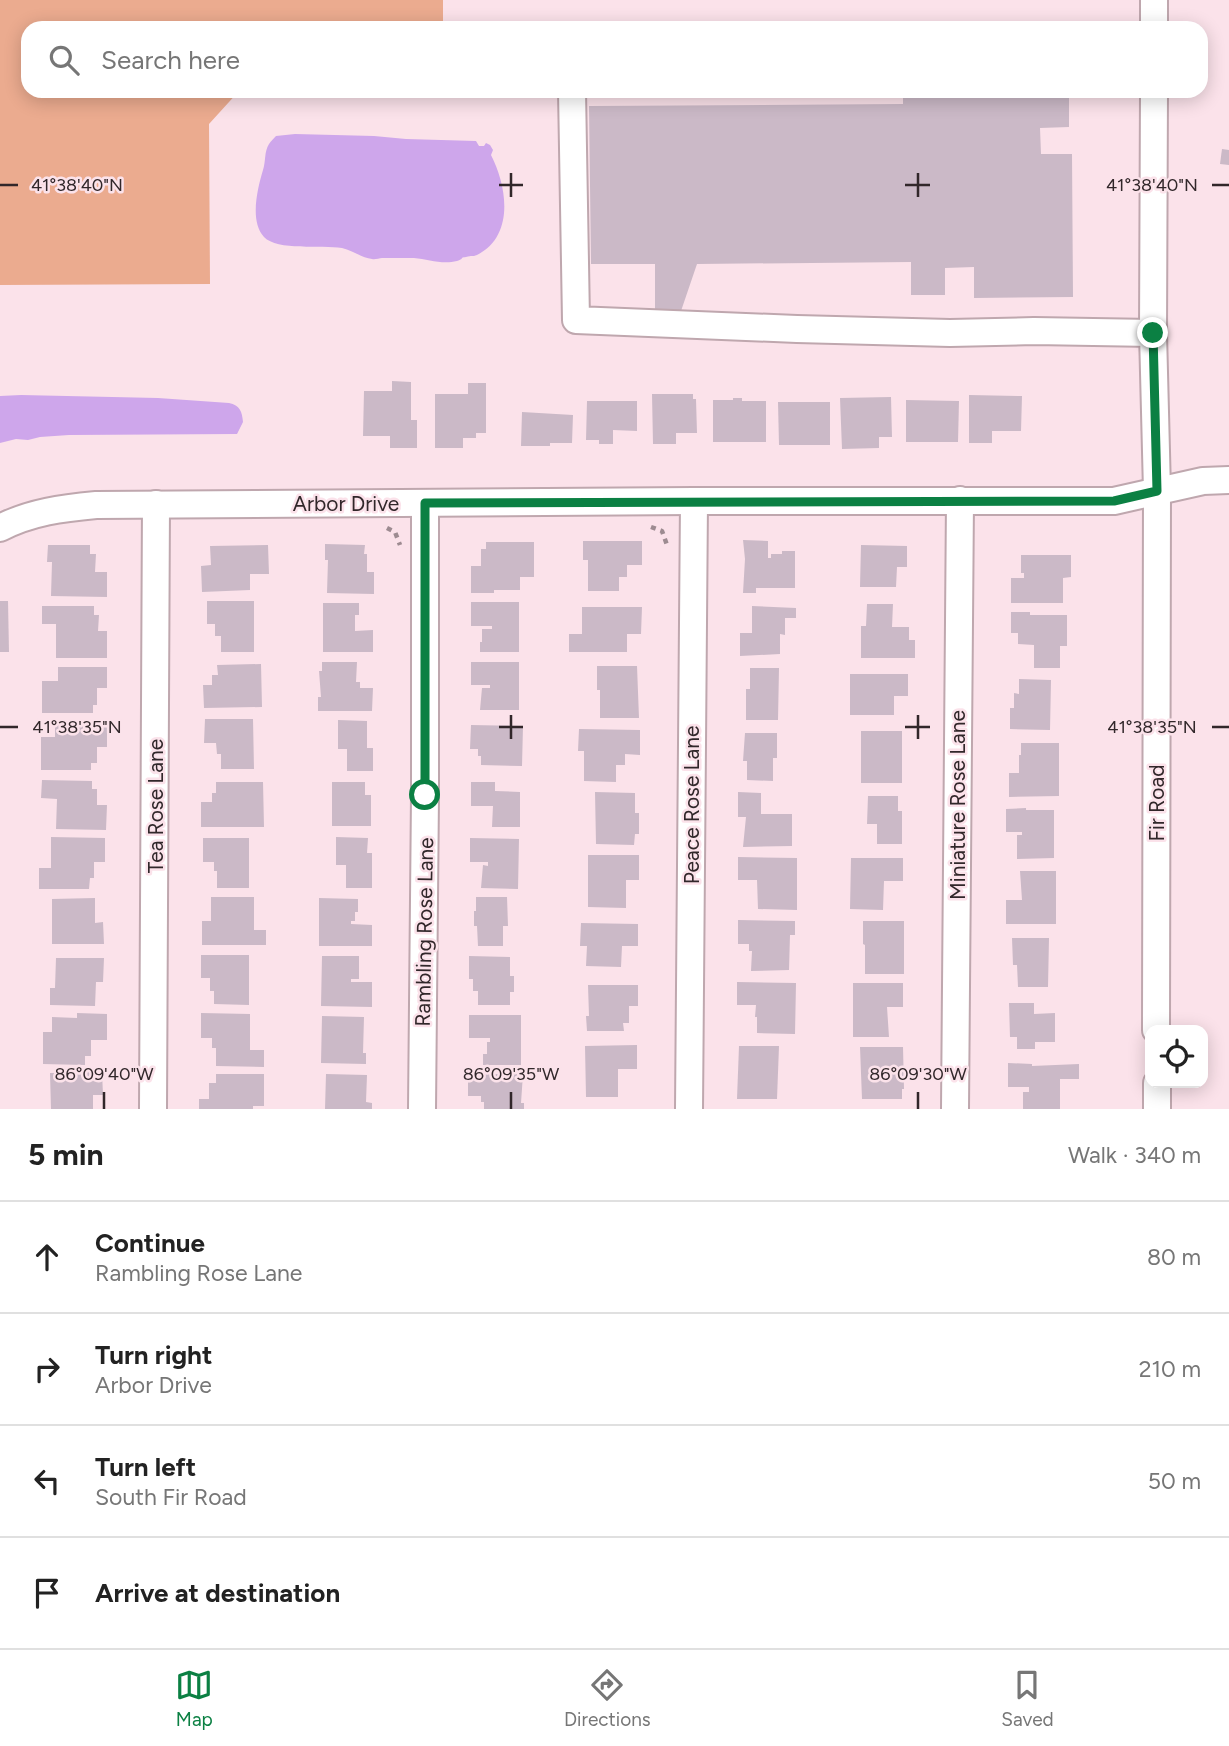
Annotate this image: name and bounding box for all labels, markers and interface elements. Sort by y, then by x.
search box [21,21,1208,98]
icon: search [45,41,83,79]
text: Search here [101,44,240,76]
text: 41°38'40"N [31,174,123,196]
text: 41°38'40"N [1106,174,1198,196]
route end [1137,317,1168,348]
street label: Arbor Drive [293,491,399,516]
street label: Miniature Rose Lane [945,710,970,900]
text: 41°38'35"N [32,716,122,738]
text: 41°38'35"N [1107,716,1197,738]
street label: Peace Rose Lane [679,726,704,884]
street label: Tea Rose Lane [143,739,168,873]
street label: Fir Road [1144,765,1169,841]
route start [409,779,440,810]
street label: Rambling Rose Lane [410,837,438,1027]
map controls [1145,1025,1208,1088]
button: locate [1145,1025,1208,1088]
text: 86°09'40"W [55,1063,154,1085]
text: 86°09'35"W [463,1063,560,1085]
text: 86°09'30"W [869,1063,968,1085]
text: 5 min [28,1136,104,1173]
text: Walk · 340 m [1068,1141,1201,1169]
text: Continue [95,1227,205,1259]
icon: ahead [28,1238,66,1276]
text: 80 m [1147,1243,1201,1271]
text: Rambling Rose Lane [95,1259,302,1287]
text: Turn right [95,1339,212,1371]
icon: right [28,1350,66,1388]
text: 210 m [1139,1355,1201,1383]
text: Arbor Drive [95,1371,212,1399]
text: Turn left [95,1451,196,1483]
icon: left [28,1462,66,1500]
text: 50 m [1148,1467,1201,1495]
text: South Fir Road [95,1483,247,1511]
icon: arrive [28,1574,66,1612]
text: Arrive at destination [95,1577,340,1609]
tab: Map [175,1666,213,1731]
tab: Directions [564,1666,651,1731]
tab: Saved [1001,1666,1054,1731]

